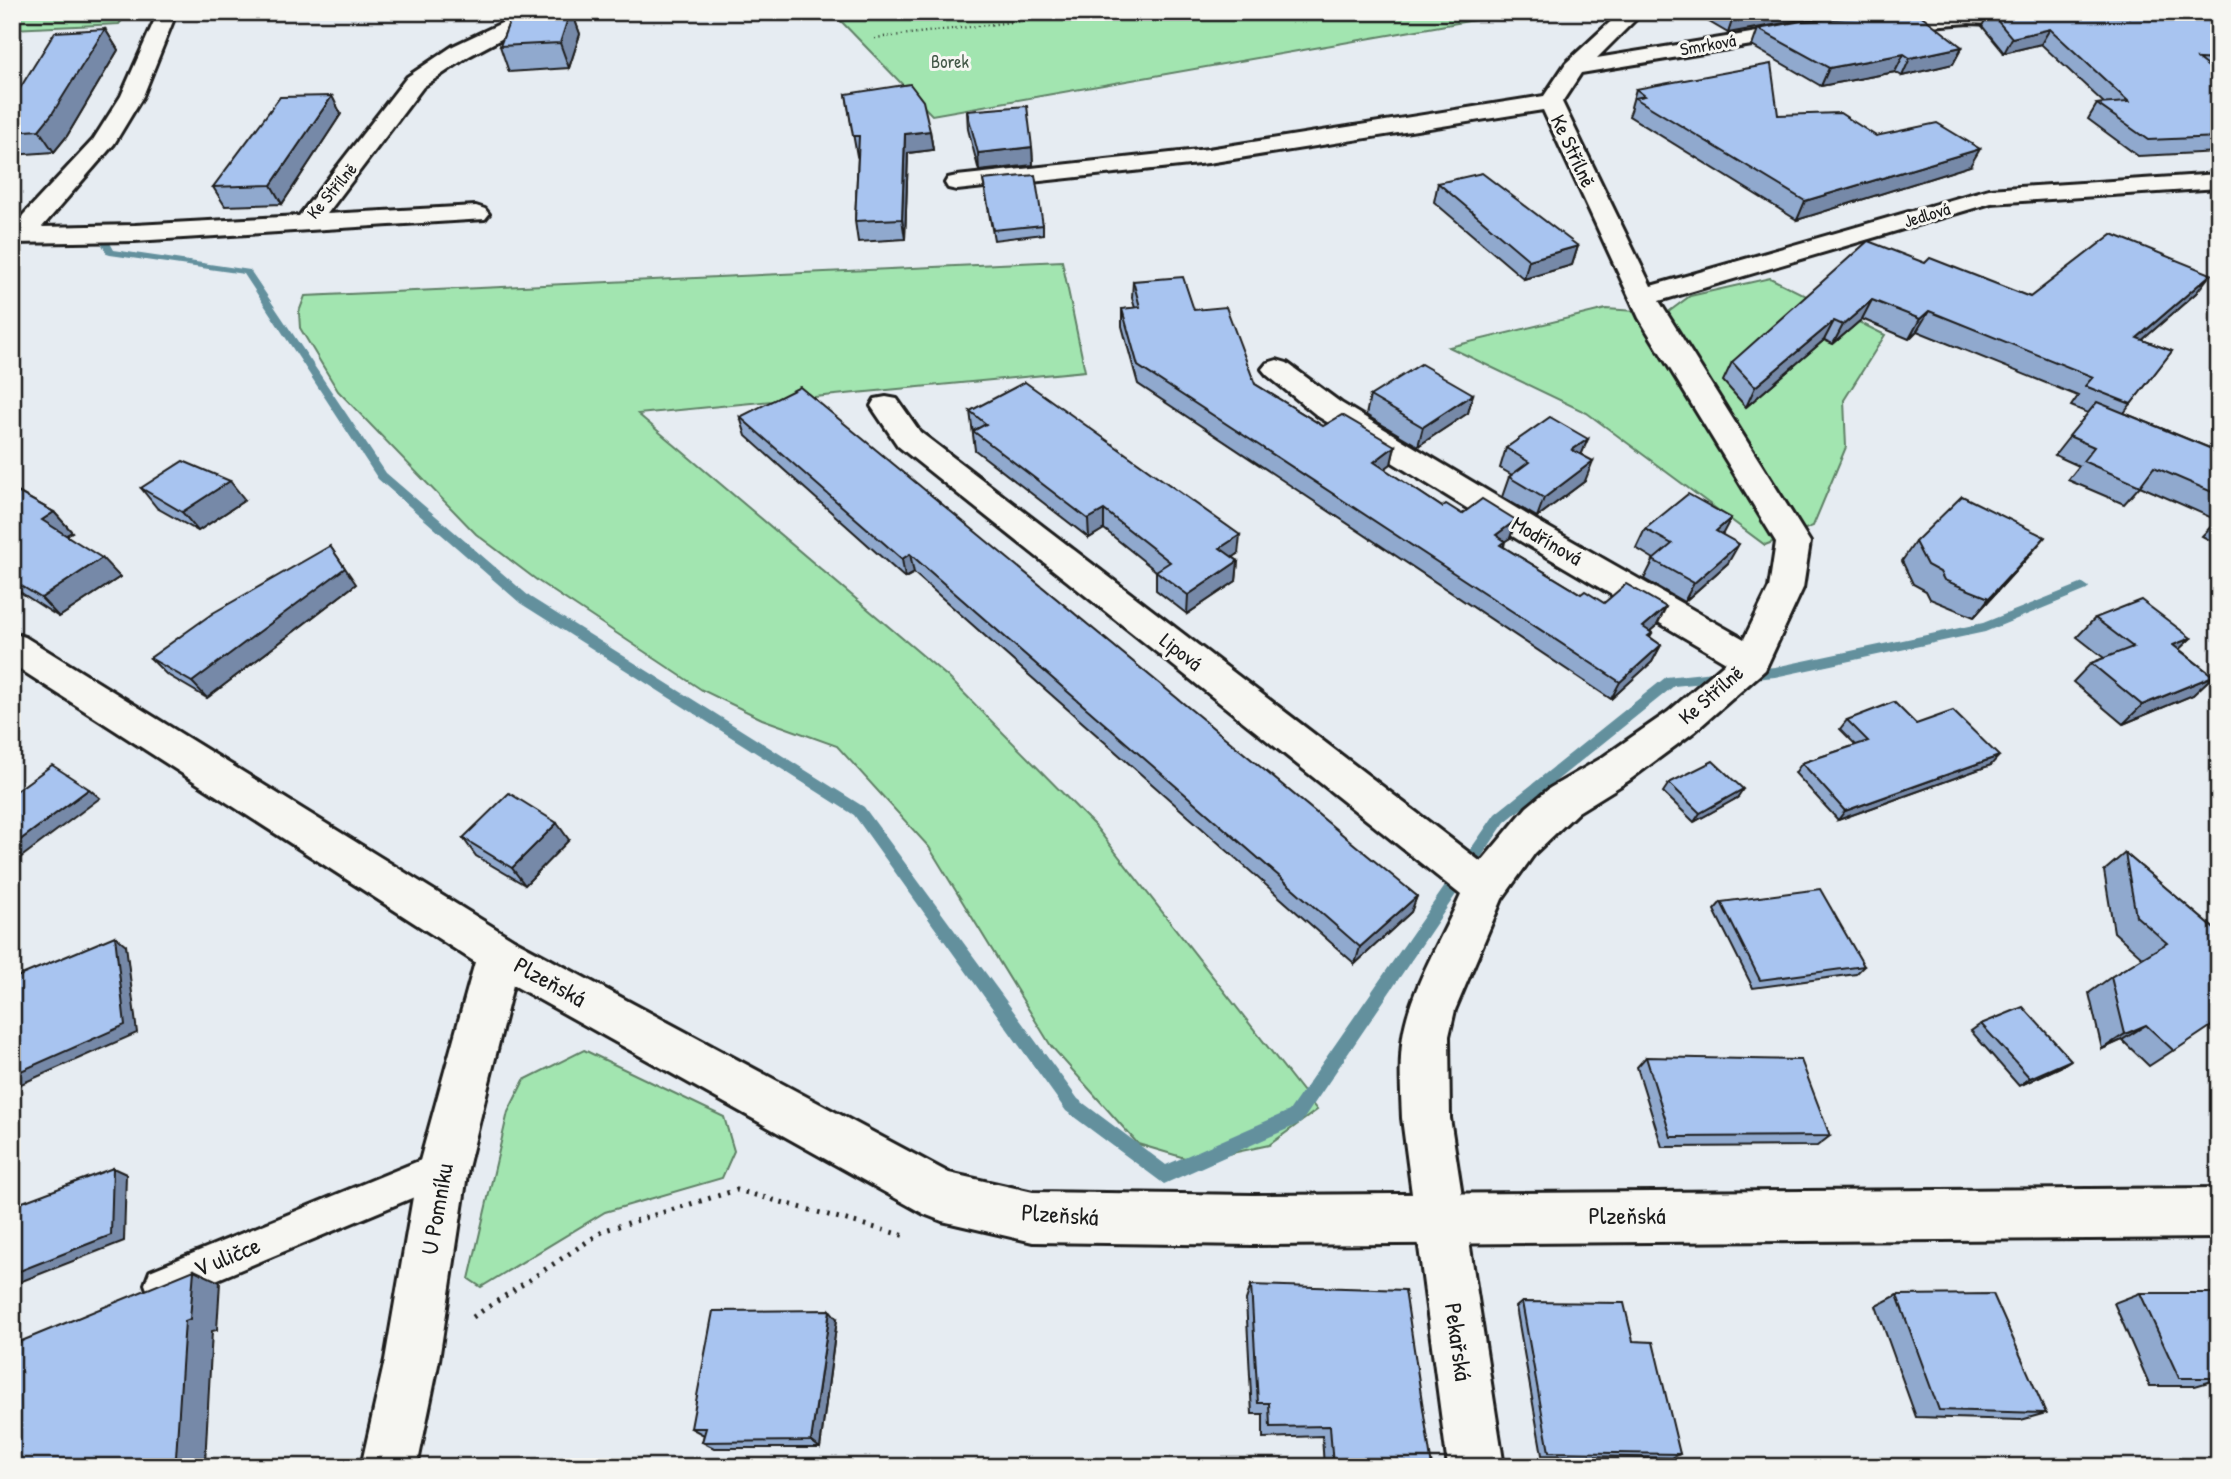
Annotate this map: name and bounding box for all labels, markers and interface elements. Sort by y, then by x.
street label: Smrková [1678,27,1738,62]
park label: Borek [931,49,969,74]
street label: Ke Střílně [1544,110,1603,192]
street label: Ke Střílně [301,157,362,224]
street label: Jedlová [1901,196,1953,233]
street label: Modřínová [1507,509,1588,572]
street label: Lipová [1154,626,1209,677]
street label: Ke Střílně [1672,658,1749,731]
street label: Plzeňská [509,948,592,1014]
street label: U Pomníku [412,1160,460,1257]
street label: Plzeňská [1020,1195,1100,1233]
street label: Plzeňská [1588,1199,1666,1231]
street label: V uličce [189,1228,265,1284]
street label: Pekařská [1438,1301,1480,1383]

